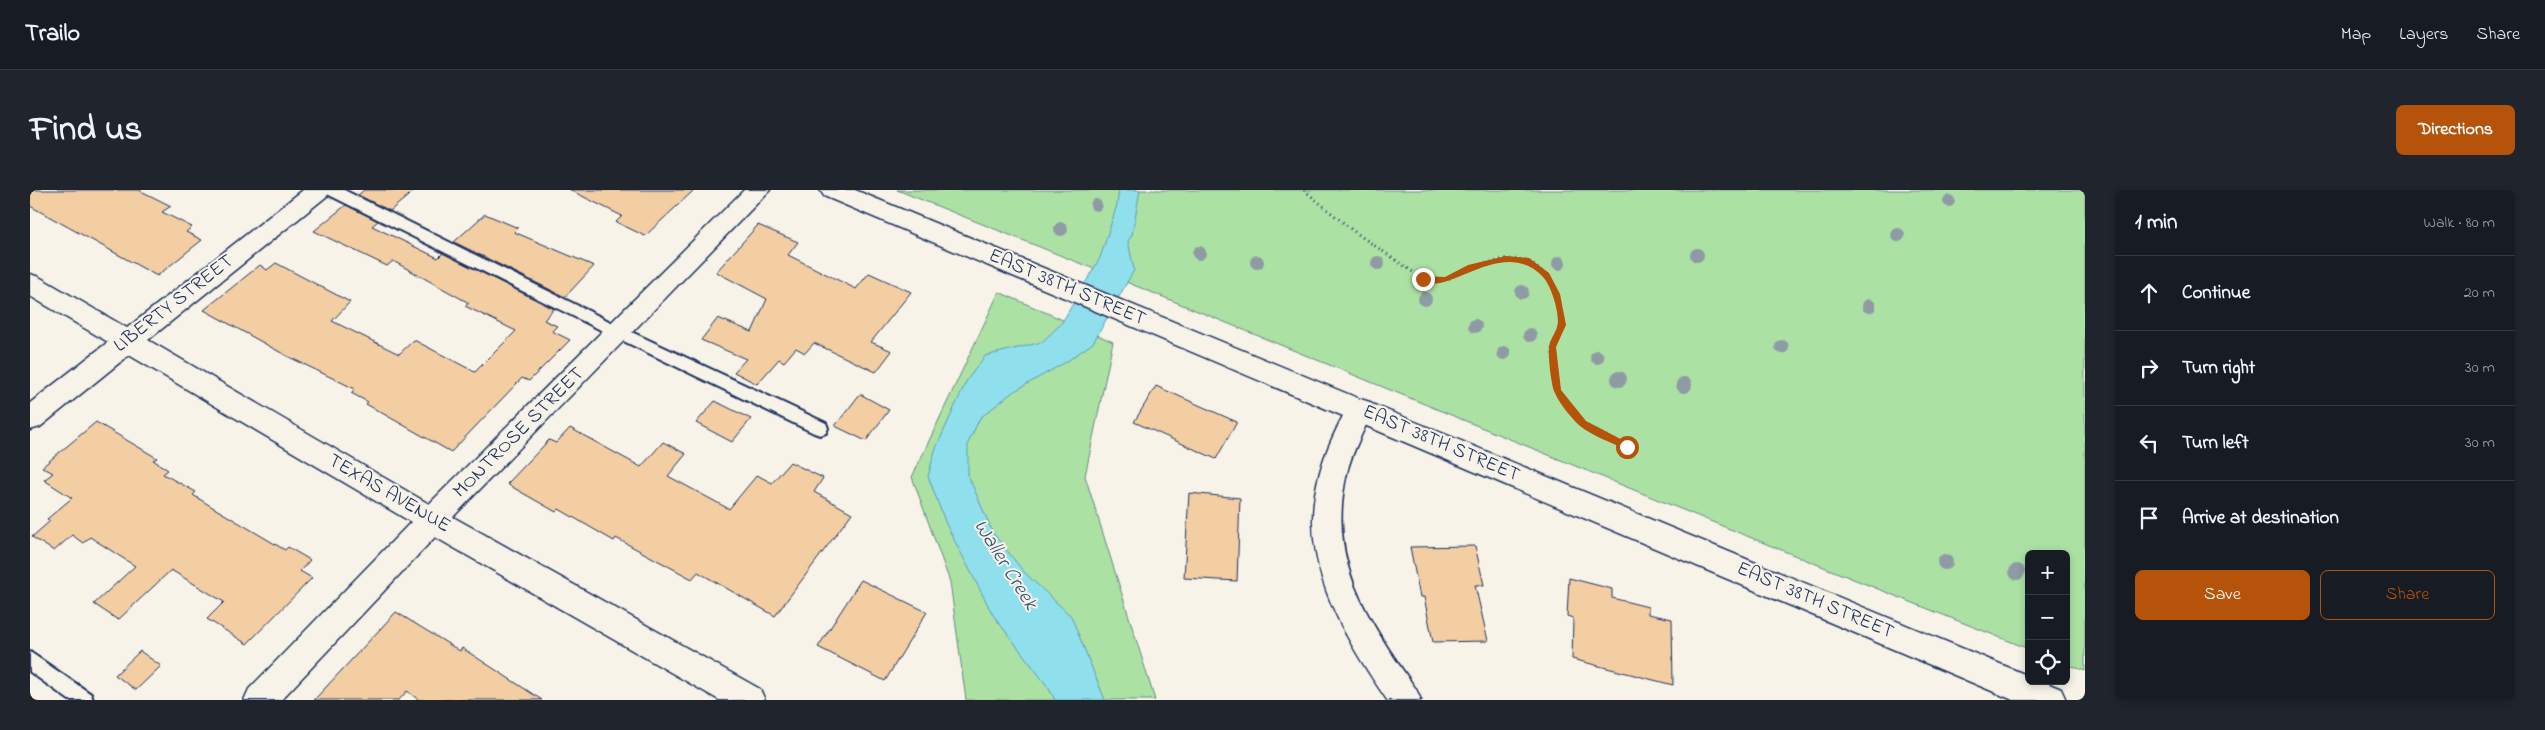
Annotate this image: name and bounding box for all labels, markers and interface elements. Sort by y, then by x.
text: Trailo [25,17,80,52]
text: Map [2341,22,2371,48]
text: Layers [2399,22,2449,48]
text: Share [2477,22,2520,48]
text: Find us [30,105,142,156]
button: Directions [2396,105,2515,155]
text: 1 min [2135,208,2177,238]
text: Walk · 80 m [2424,211,2495,235]
street label: EAST 38TH STREET [984,242,1150,334]
street label: LIBERTY STREET [108,248,240,360]
route end [1412,268,1435,291]
icon: ahead [2135,279,2163,307]
text: Continue [2182,280,2250,307]
text: 20 m [2464,281,2495,305]
icon: right [2135,354,2163,382]
text: Turn right [2182,355,2255,382]
text: 30 m [2465,356,2495,380]
street label: MONTROSE STREET [447,361,591,505]
street label: EAST 38TH STREET [1358,398,1524,490]
icon: left [2135,429,2163,457]
text: Turn left [2182,430,2249,457]
text: 30 m [2465,431,2495,455]
route start [1616,436,1639,459]
street label: TEXAS AVENUE [322,447,456,541]
icon: arrive [2135,504,2163,532]
text: Arrive at destination [2182,505,2339,532]
water label: Waller Creek [965,514,1045,617]
map controls [2025,550,2070,685]
button: + [2025,550,2070,595]
street label: EAST 38TH STREET [1732,555,1898,647]
button: Save [2135,570,2310,620]
button: Share [2320,570,2495,620]
button: − [2025,595,2070,640]
button: locate [2025,640,2070,685]

